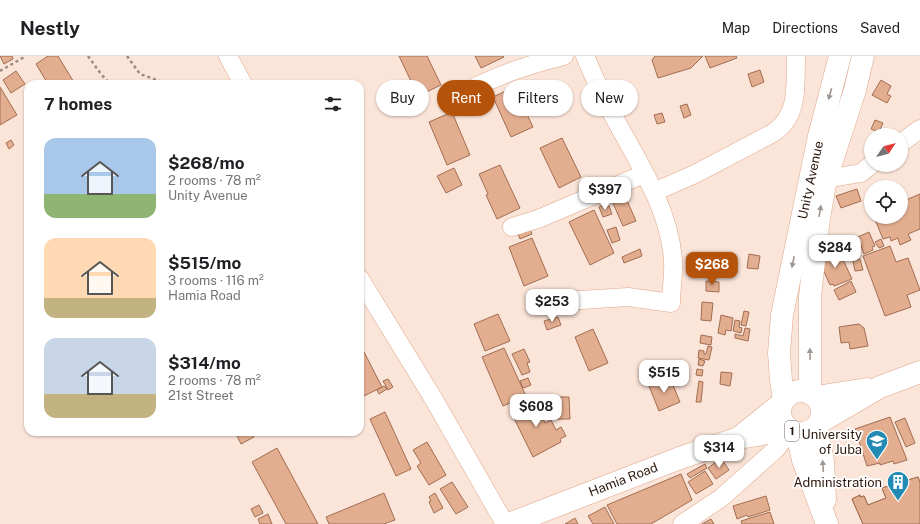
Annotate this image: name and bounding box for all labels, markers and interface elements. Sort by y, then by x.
text: Nestly [20,17,80,39]
text: Map [722,20,750,36]
text: Directions [772,20,838,36]
text: Saved [860,20,900,36]
chip: Buy [376,80,429,116]
chip: Rent [437,80,495,116]
chip: Filters [503,80,573,116]
chip: New [581,80,638,116]
one-way arrow [827,88,833,100]
icon: filters [322,93,344,115]
text: 7 homes [44,94,112,114]
north arrow [864,128,908,172]
map controls [864,128,908,224]
street label: Unity Avenue [795,140,826,221]
text: $268/mo [168,153,244,173]
icon: home [76,154,124,202]
text: 2 rooms · 78 m² [168,173,261,188]
pin: $397 [581,177,629,211]
button: locate [864,180,908,224]
text: $397 [588,182,622,197]
text: Unity Avenue [168,188,248,203]
one-way arrow [817,204,823,217]
pin: $284 [811,235,859,269]
text: $284 [818,240,852,255]
pin: $268 [688,252,736,286]
text: $515/mo [168,253,241,273]
icon: home [76,254,124,302]
one-way arrow [790,255,796,268]
text: $268 [695,257,729,272]
text: 3 rooms · 116 m² [168,273,264,288]
text: Hamia Road [168,288,241,303]
pin: $253 [528,289,576,323]
text: $253 [535,294,569,309]
one-way arrow [807,347,813,360]
text: $314/mo [168,353,241,373]
icon: home [76,354,124,402]
pin: $515 [640,360,688,394]
text: $515 [648,365,680,380]
text: 2 rooms · 78 m² [168,373,261,388]
text: 21st Street [168,388,234,403]
pin: $608 [512,394,560,428]
text: $608 [519,399,553,414]
road number: 1 [785,421,799,441]
place label: University of Juba [802,427,862,457]
school or university icon: University of Juba [864,428,890,461]
pin: $314 [695,435,743,469]
text: $314 [703,440,735,455]
street label: Hamia Road [587,459,660,499]
one-way arrow [819,460,826,472]
building icon: Administration [885,469,911,502]
place label: Administration [793,475,882,490]

